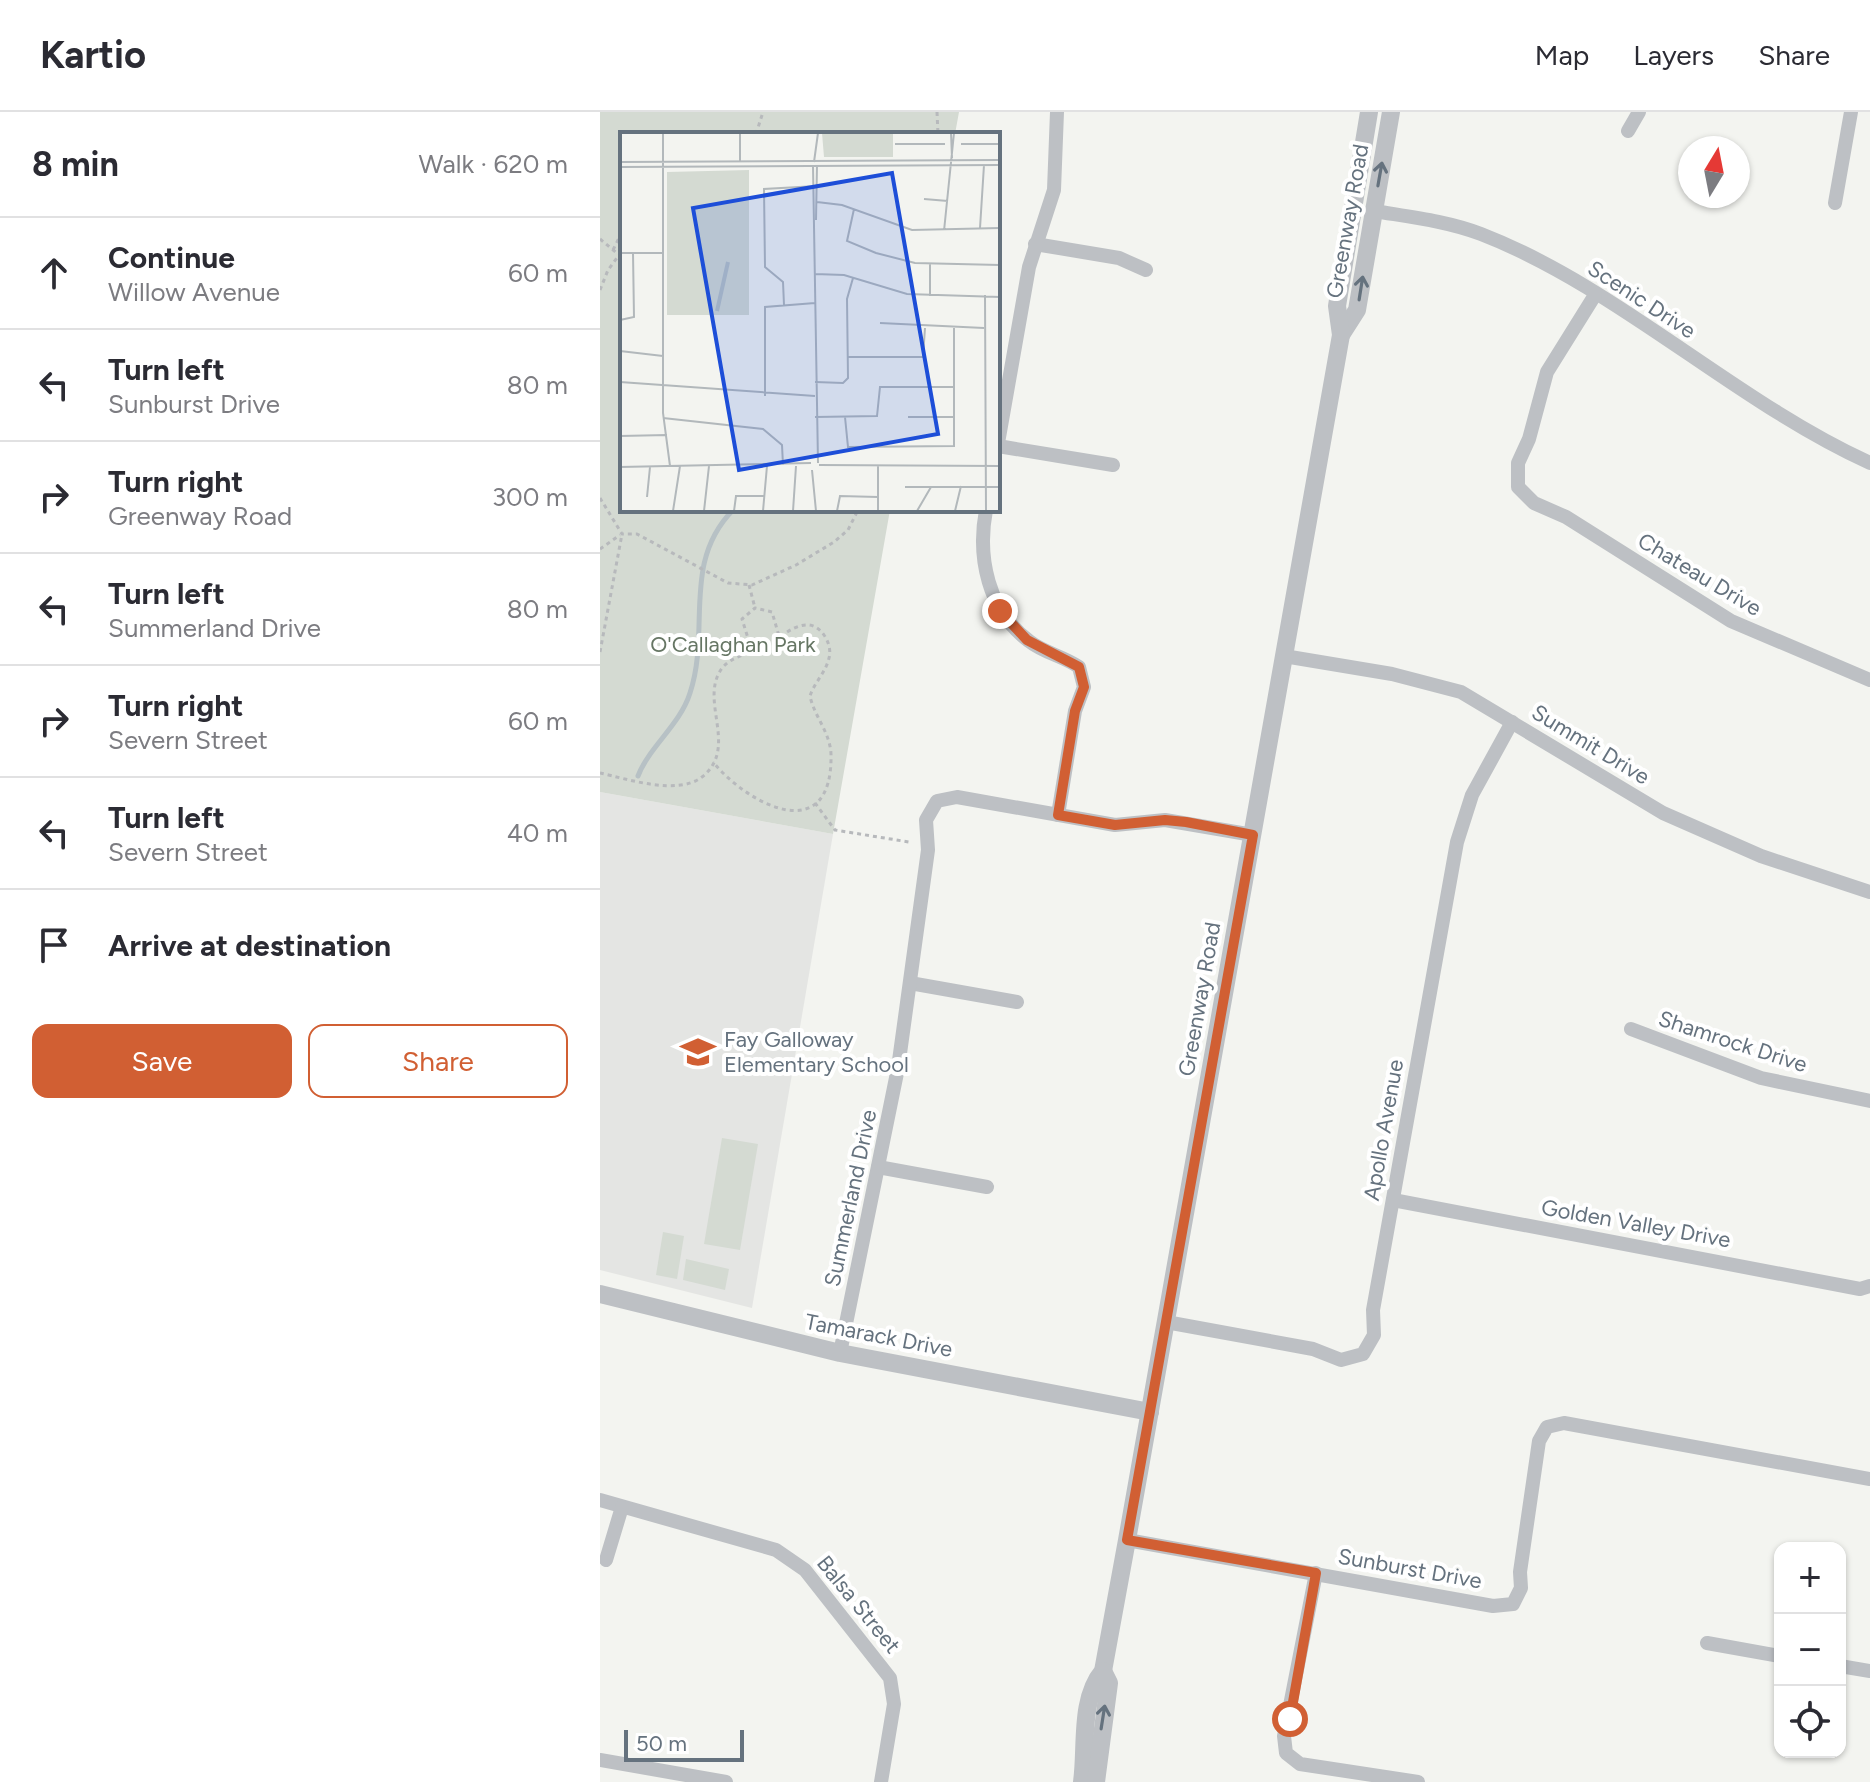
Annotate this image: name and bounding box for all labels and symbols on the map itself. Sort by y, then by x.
inset map [620,132,1000,512]
north arrow [1678,136,1750,208]
street label: Greenway Road [1321,142,1374,300]
one-way arrow [1374,162,1389,187]
street label: Scenic Drive [1583,255,1701,344]
one-way arrow [1354,276,1369,301]
street label: Chateau Drive [1633,527,1766,622]
route end [982,593,1018,629]
park label: O'Callaghan Park [650,631,816,658]
street label: Summit Drive [1527,699,1655,790]
street label: Greenway Road [1173,920,1226,1078]
street label: Shamrock Drive [1655,1005,1811,1078]
place label: Fay Galloway Elementary School [724,1026,909,1078]
school or university icon: Fay Galloway Elementary School [679,1033,717,1071]
street label: Apollo Avenue [1358,1057,1409,1203]
street label: Summerland Drive [819,1107,882,1289]
street label: Golden Valley Drive [1539,1194,1733,1253]
street label: Tamarack Drive [803,1308,955,1363]
street label: Sunburst Drive [1336,1543,1484,1594]
street label: Balsa Street [811,1550,906,1659]
route start [1272,1701,1308,1737]
one-way arrow [1097,1705,1112,1730]
scale bar [624,1726,744,1762]

